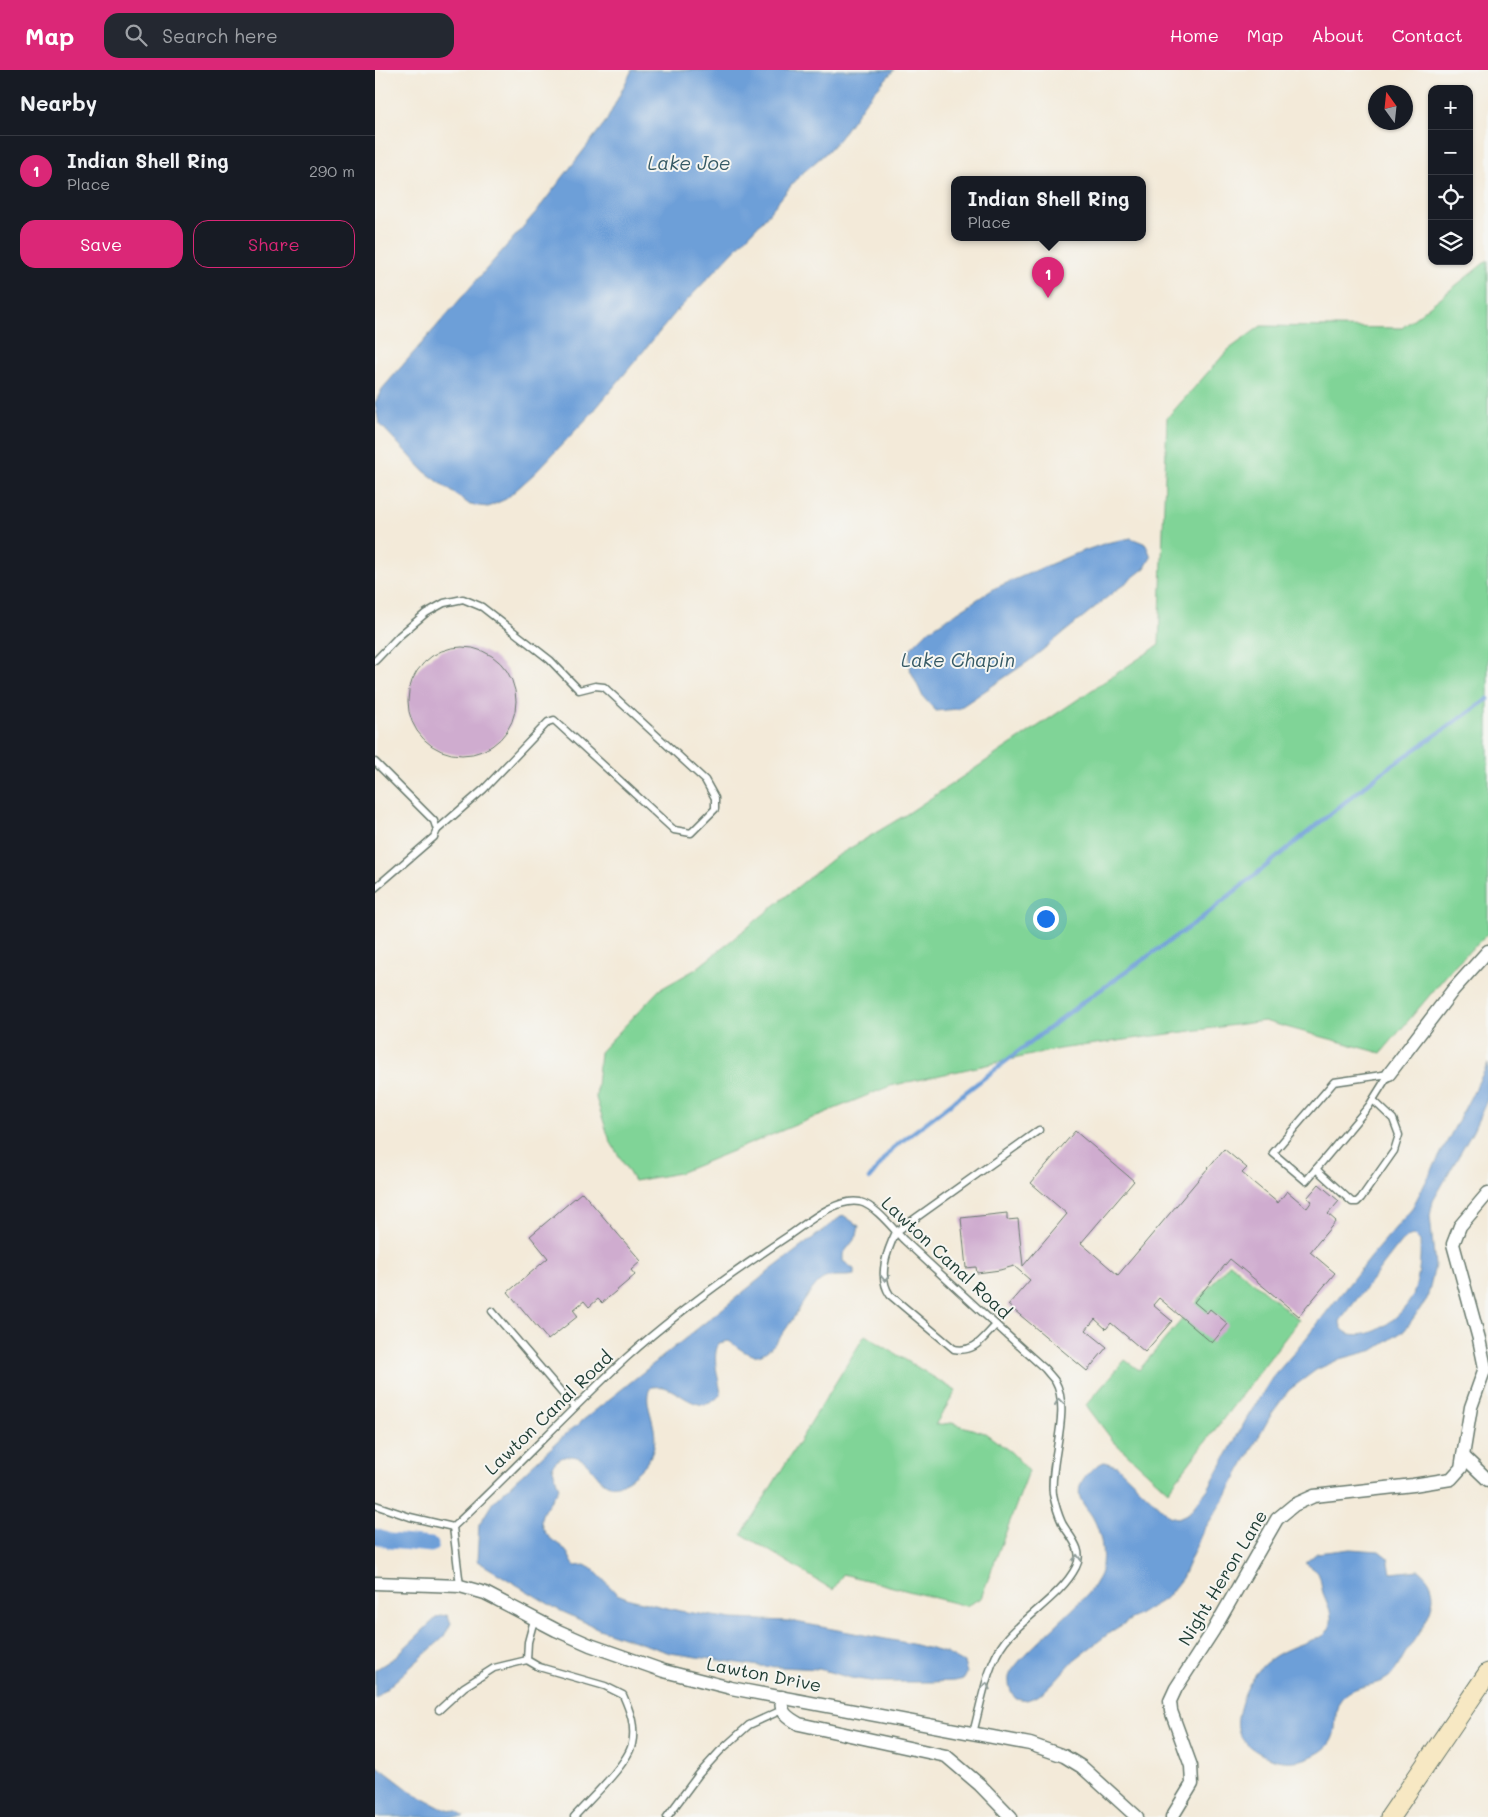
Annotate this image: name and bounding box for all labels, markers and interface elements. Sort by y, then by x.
search box [104,13,454,58]
text: Map [25,20,74,51]
icon: search [122,21,150,49]
text: Search here [162,23,278,48]
text: Home [1170,23,1219,47]
text: Map [1247,23,1283,47]
text: About [1311,23,1364,47]
text: Contact [1392,23,1463,47]
north arrow [1368,85,1413,130]
map controls [1428,85,1473,265]
button: + [1428,85,1473,130]
text: Nearby [20,89,97,116]
button: − [1428,130,1473,175]
text: Indian Shell Ring [67,148,229,173]
water label: Lake Joe [647,150,731,175]
text: 1 [32,160,40,181]
text: 290 m [309,160,355,181]
text: Place [67,173,110,194]
button: locate [1428,175,1473,220]
popup [951,176,1146,241]
text: Indian Shell Ring [968,186,1129,211]
text: Place [968,211,1011,232]
button: Save [20,220,183,268]
button: Share [193,220,355,268]
button: layers [1428,220,1473,265]
pin: 1 [1032,257,1064,298]
water label: Lake Chapin [901,647,1015,672]
your location [1033,906,1059,932]
street label: Lawton Canal Road [877,1191,1017,1324]
one-way arrow [880,1275,890,1283]
street label: Lawton Canal Road [479,1345,618,1480]
one-way arrow [1054,1398,1065,1406]
street label: Night Heron Lane [1172,1505,1272,1650]
one-way arrow [1072,1553,1082,1561]
street label: Lawton Drive [705,1651,824,1697]
one-way arrow [980,1681,990,1690]

